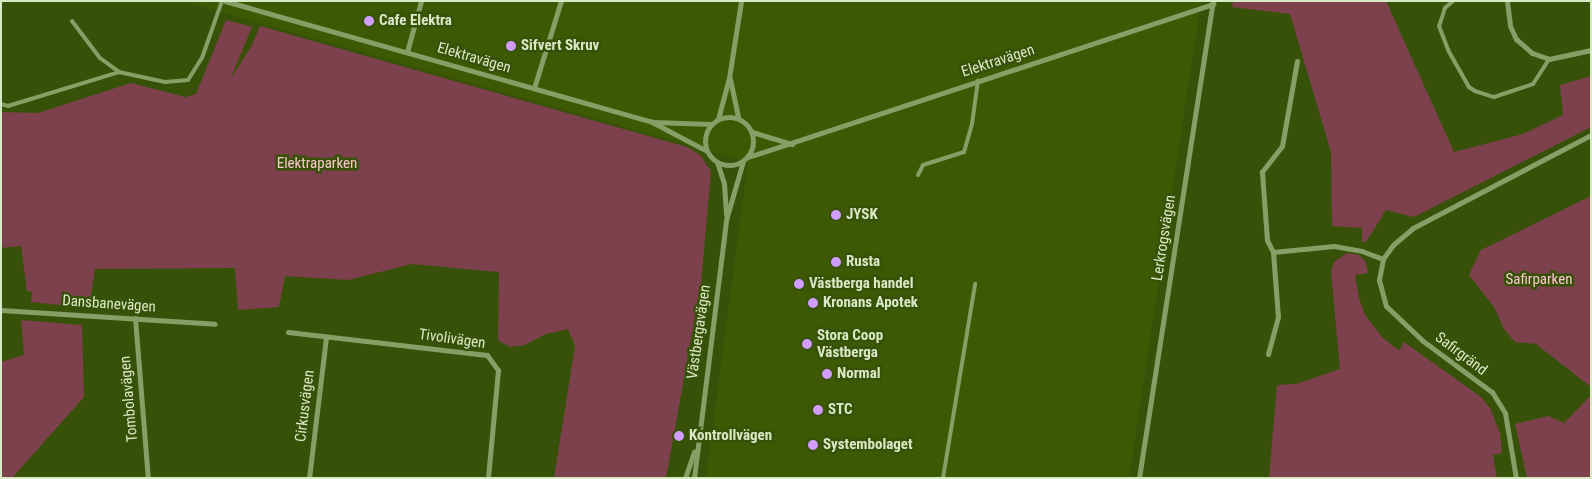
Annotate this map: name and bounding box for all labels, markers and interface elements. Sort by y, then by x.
place label: Cafe Elektra [379,12,452,30]
marker: Cafe Elektra [363,15,375,27]
place label: Sifvert Skruv [521,37,599,55]
street label: Elektravägen [435,39,513,77]
marker: Sifvert Skruv [505,40,517,52]
street label: Elektravägen [959,41,1037,81]
park label: Elektraparken [277,155,357,173]
street label: Lerkrogsvägen [1148,194,1180,282]
place label: JYSK [846,206,878,224]
marker: JYSK [830,209,842,221]
place label: Rusta [846,253,880,271]
marker: Rusta [830,256,842,268]
park label: Safirparken [1506,271,1572,289]
place label: Västberga handel [809,275,914,293]
marker: Västberga handel [793,278,805,290]
street label: Västbergavägen [683,284,715,380]
street label: Dansbanevägen [62,292,156,316]
place label: Kronans Apotek [823,294,918,312]
marker: Kronans Apotek [807,297,819,309]
street label: Tivolivägen [417,325,487,353]
place label: Stora Coop Västberga [817,326,883,361]
street label: Safirgränd [1431,329,1491,379]
marker: Stora Coop Västberga [801,338,813,350]
street label: Tombolavägen [116,355,142,443]
place label: Normal [837,365,881,383]
marker: Normal [821,368,833,380]
street label: Cirkusvägen [292,369,318,443]
place label: STC [828,401,853,419]
marker: STC [812,404,824,416]
place label: Kontrollvägen [689,427,772,445]
marker: Kontrollvägen [673,430,685,442]
place label: Systembolaget [823,436,913,454]
marker: Systembolaget [807,439,819,451]

